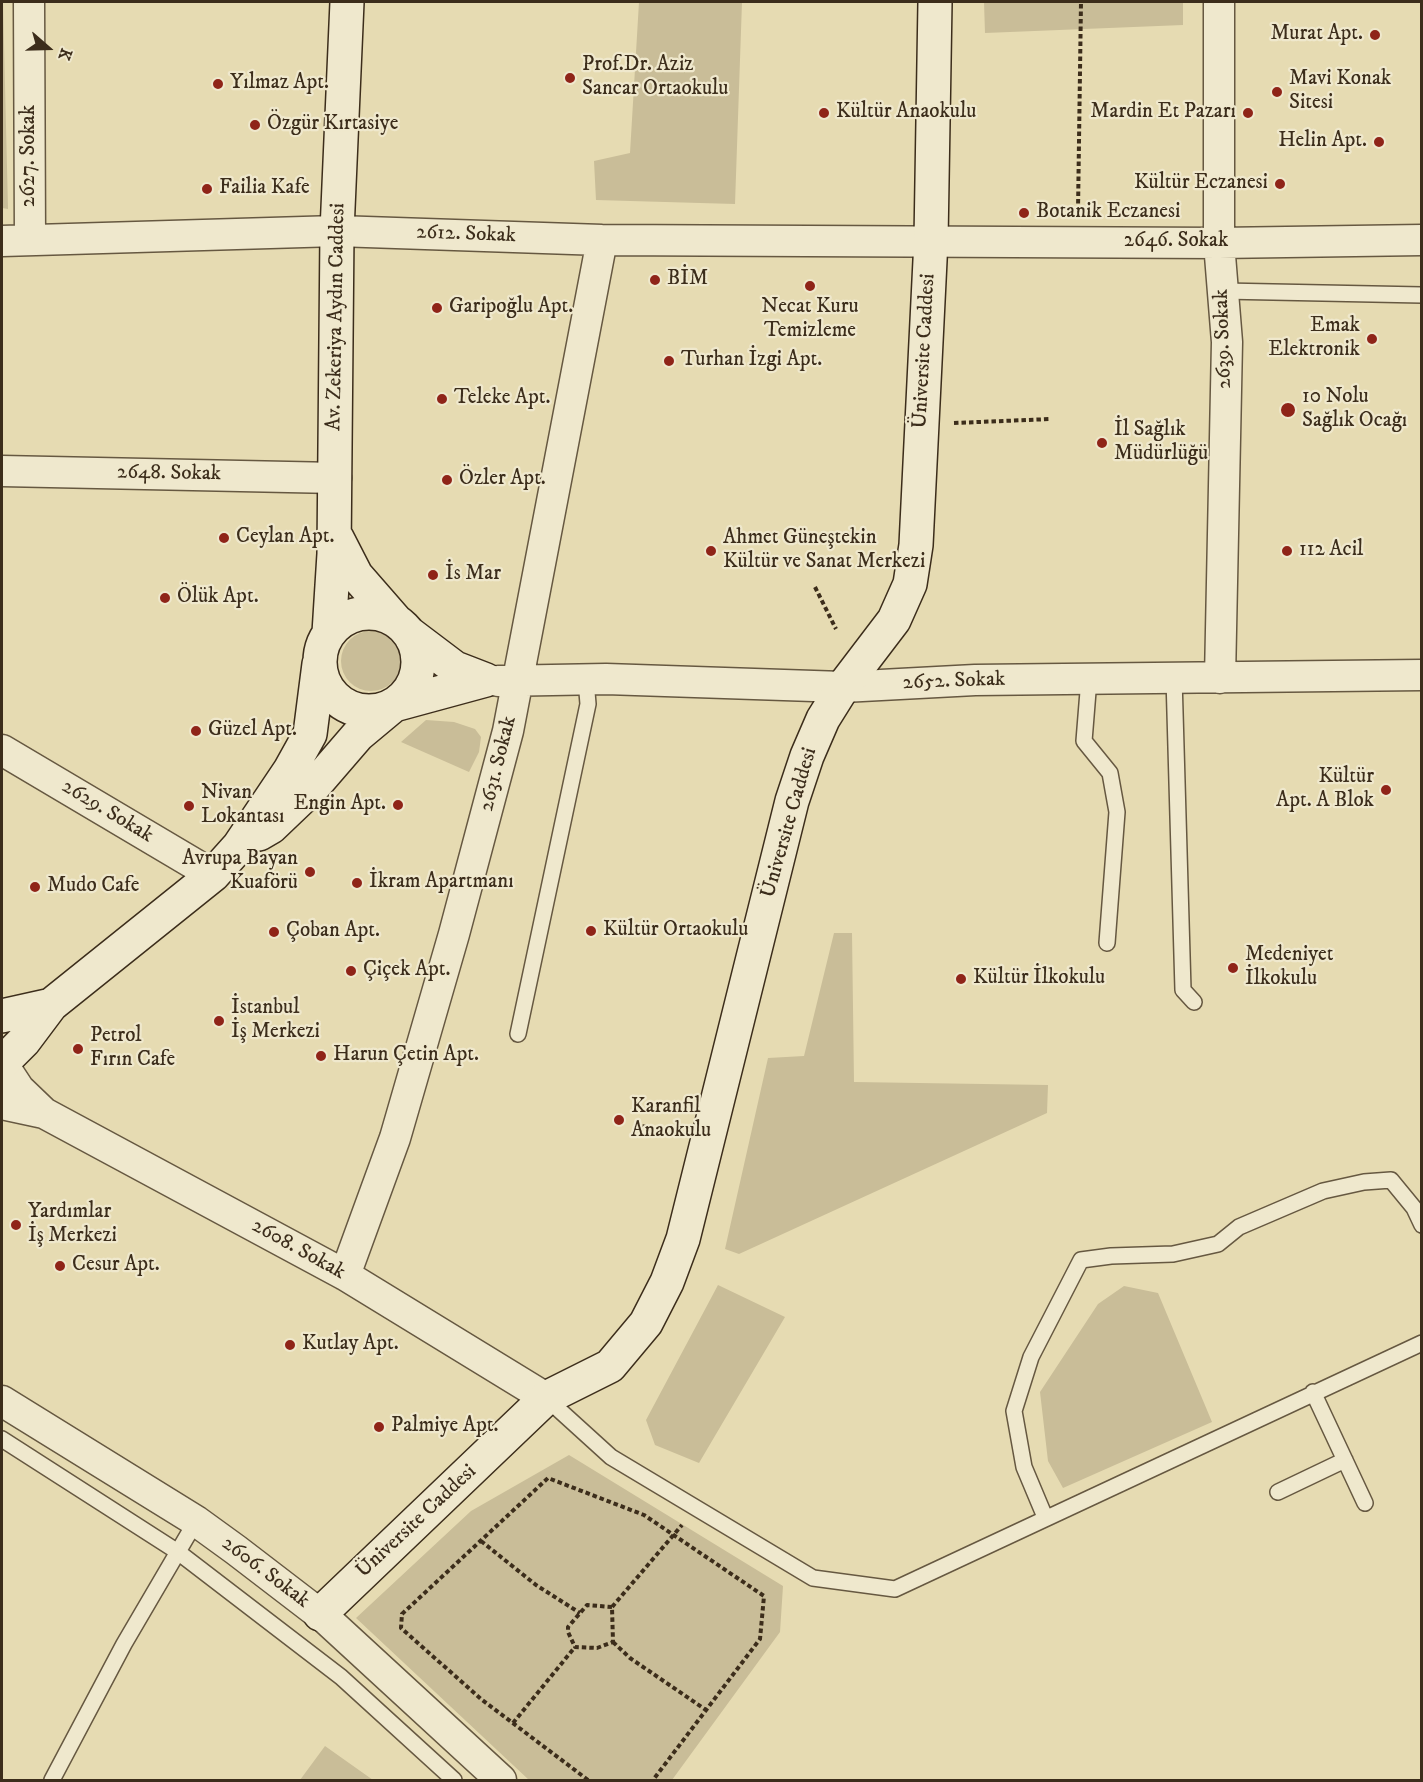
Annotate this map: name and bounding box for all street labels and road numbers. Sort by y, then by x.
street label: 2627. Sokak [17,105,43,207]
street label: Av. Zekeriya Aydın Caddesi [322,203,352,431]
street label: 2612. Sokak [416,221,516,249]
street label: 2646. Sokak [1124,229,1228,255]
street label: Üniversite Caddesi [908,273,942,429]
street label: 2639. Sokak [1210,289,1238,389]
street label: 2648. Sokak [117,460,221,488]
street label: 2652. Sokak [902,668,1006,696]
street label: 2631. Sokak [475,714,523,814]
street label: Üniversite Caddesi [757,745,823,901]
street label: 2629. Sokak [57,775,157,849]
street label: 2608. Sokak [247,1214,349,1286]
street label: Üniversite Caddesi [352,1460,482,1584]
street label: 2606. Sokak [216,1532,314,1614]

